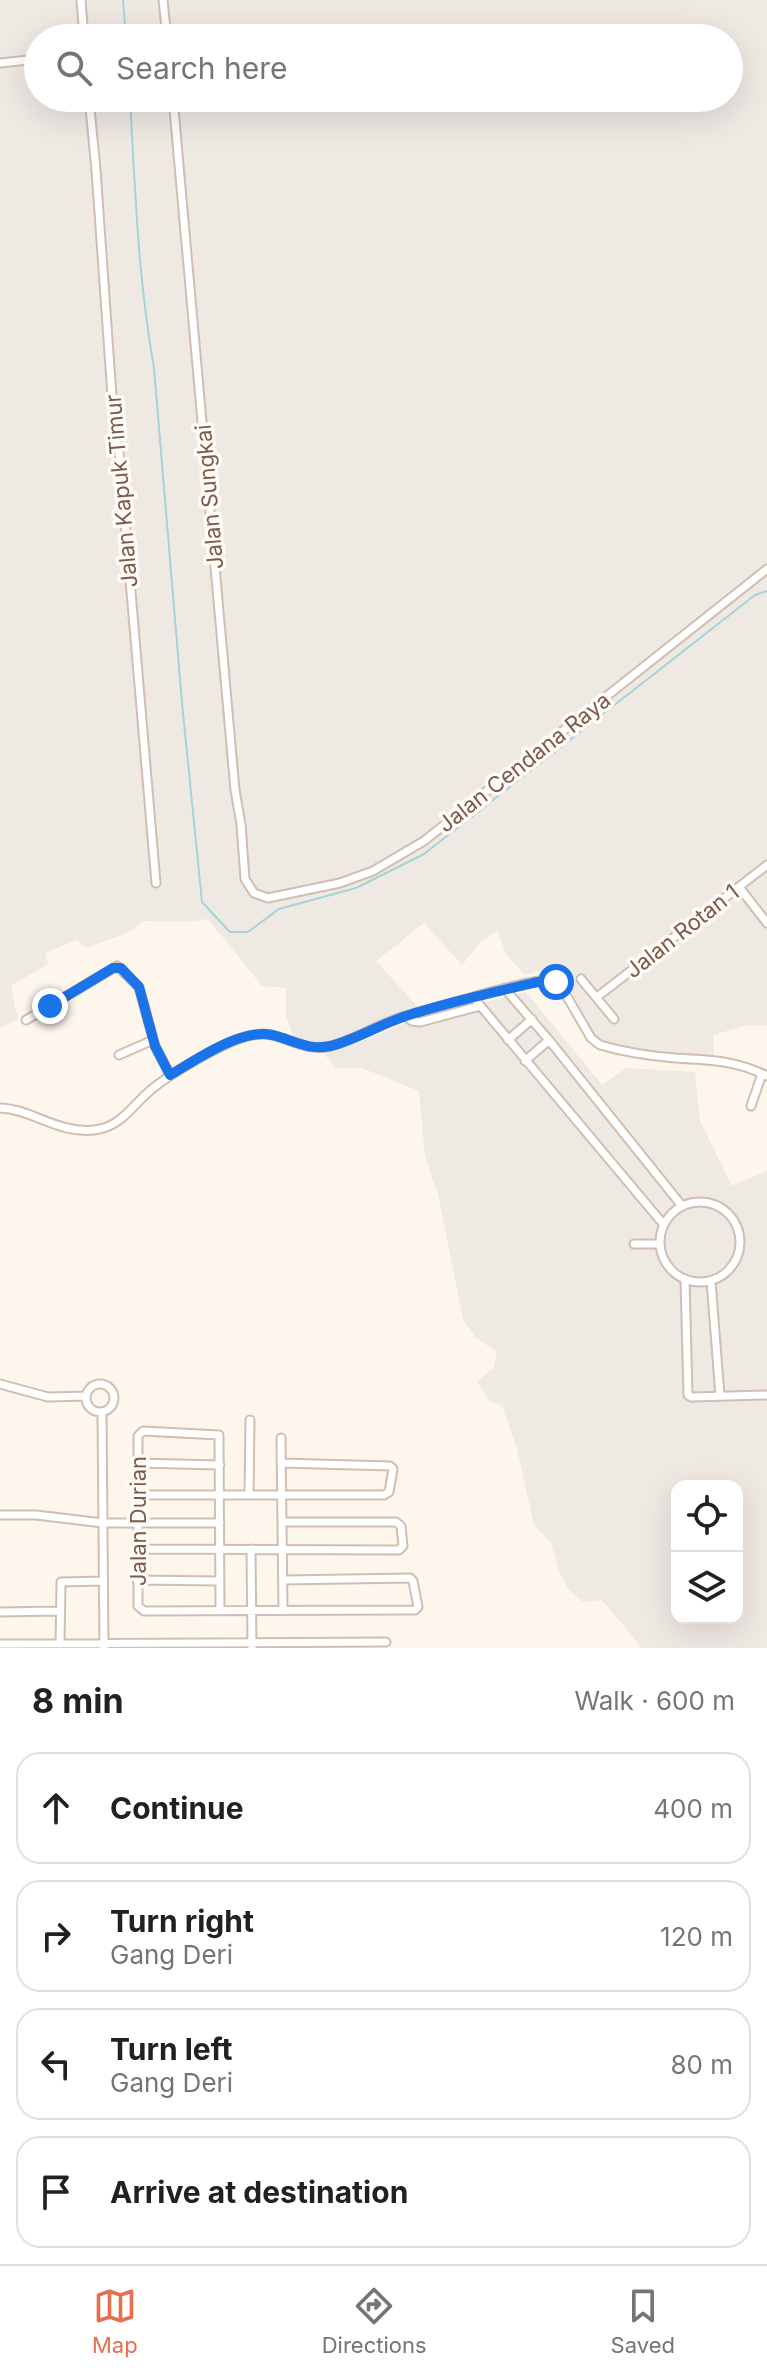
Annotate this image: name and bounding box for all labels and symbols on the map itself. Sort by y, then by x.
street label: Jalan Kapuk Timur [100,393,142,589]
street label: Jalan Sungkai [190,424,228,570]
street label: Jalan Cendana Raya [433,687,615,837]
street label: Jalan Rotan 1 [620,879,744,983]
route start [538,964,574,1000]
route end [32,988,68,1024]
street label: Jalan Durian [125,1456,151,1586]

